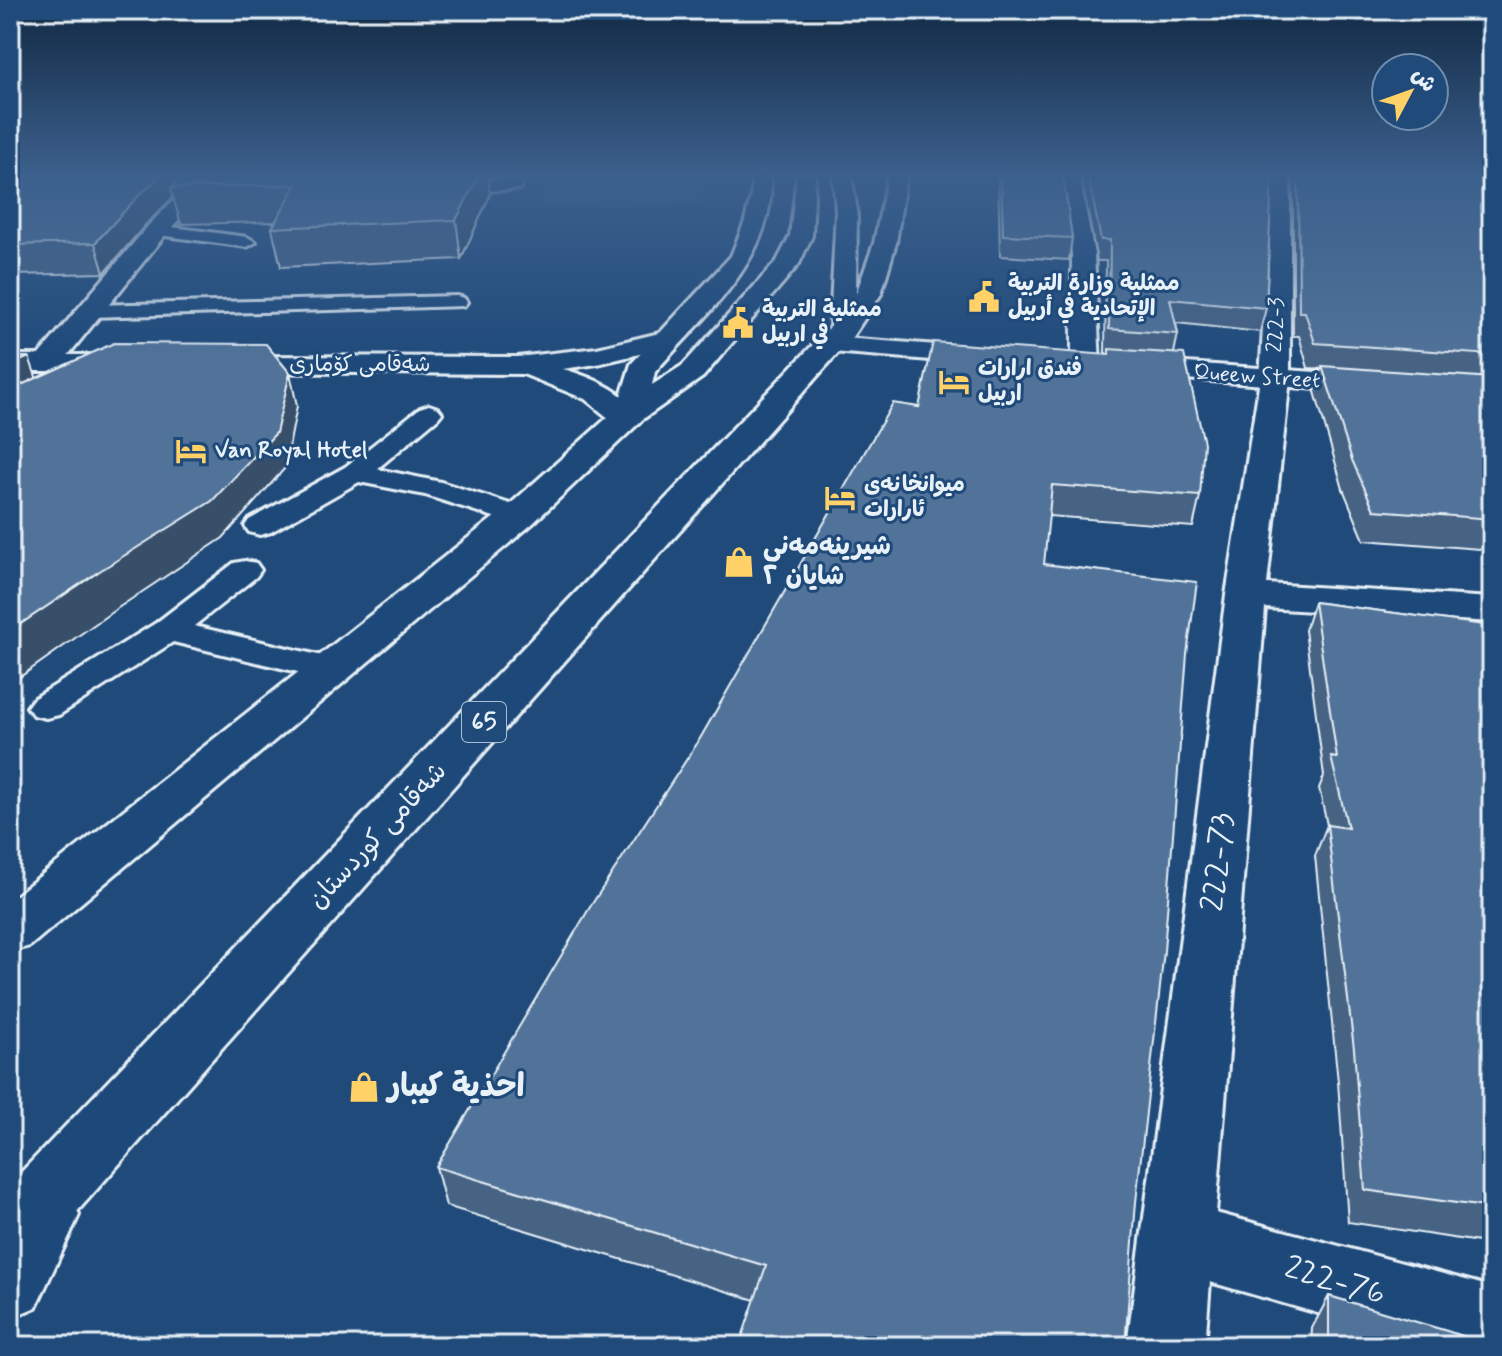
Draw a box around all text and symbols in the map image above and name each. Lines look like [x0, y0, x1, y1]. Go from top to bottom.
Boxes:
north arrow [1370, 52, 1450, 132]
text: ش [1405, 62, 1442, 99]
place label: ممثلية وزارة التربية الإتحادية في أربيل [1008, 270, 1179, 324]
public building icon: ممثلية وزارة التربية الإتحادية في أربيل [967, 280, 1001, 314]
place label: ممثلية التربية في اربيل [762, 296, 882, 350]
street label: 222-3 [1261, 297, 1291, 353]
public building icon: ممثلية التربية في اربيل [721, 306, 755, 340]
street label: شەقامی کۆماری [289, 351, 431, 379]
place label: فندق ارارات اربيل [978, 355, 1082, 408]
street label: Queew Street [1193, 359, 1321, 395]
hotel icon: فندق ارارات اربيل [937, 365, 971, 399]
hotel icon: Van Royal Hotel [174, 434, 208, 468]
place label: Van Royal Hotel [215, 437, 368, 466]
place label: میوانخانەی ئارارات [864, 471, 965, 524]
hotel icon: میوانخانەی ئارارات [823, 481, 857, 515]
place label: شیرینەمەنی شایان ٢ [763, 530, 891, 594]
shop icon: شیرینەمەنی شایان ٢ [722, 545, 756, 579]
road number: 65 [462, 702, 506, 742]
street label: شەقامی کوردستان [301, 755, 455, 917]
street label: 222-73 [1192, 811, 1244, 913]
place label: احذية كيبار [385, 1066, 525, 1108]
shop icon: احذية كيبار [347, 1070, 381, 1104]
street label: 222-76 [1280, 1247, 1390, 1315]

